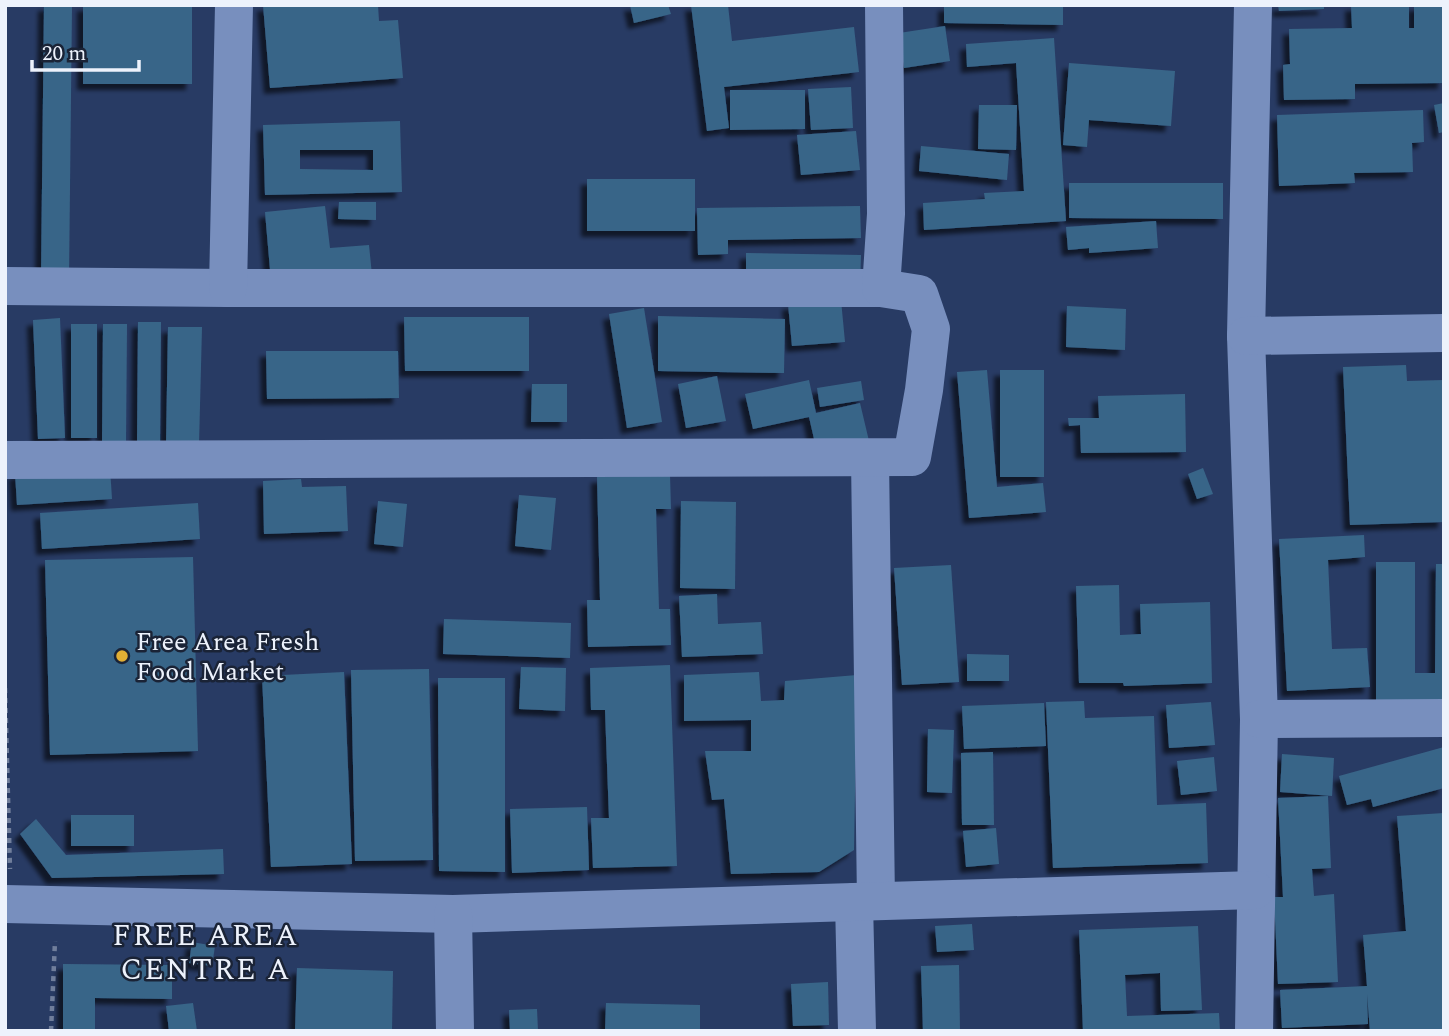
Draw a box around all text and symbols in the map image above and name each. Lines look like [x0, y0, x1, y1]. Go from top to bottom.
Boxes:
scale bar [32, 28, 138, 72]
text: 20 m [42, 38, 86, 70]
place label: Free Area Fresh Food Market [136, 622, 319, 692]
marker: Free Area Fresh Food Market [114, 648, 130, 664]
district label: FREE AREA CENTRE A [112, 913, 300, 993]

